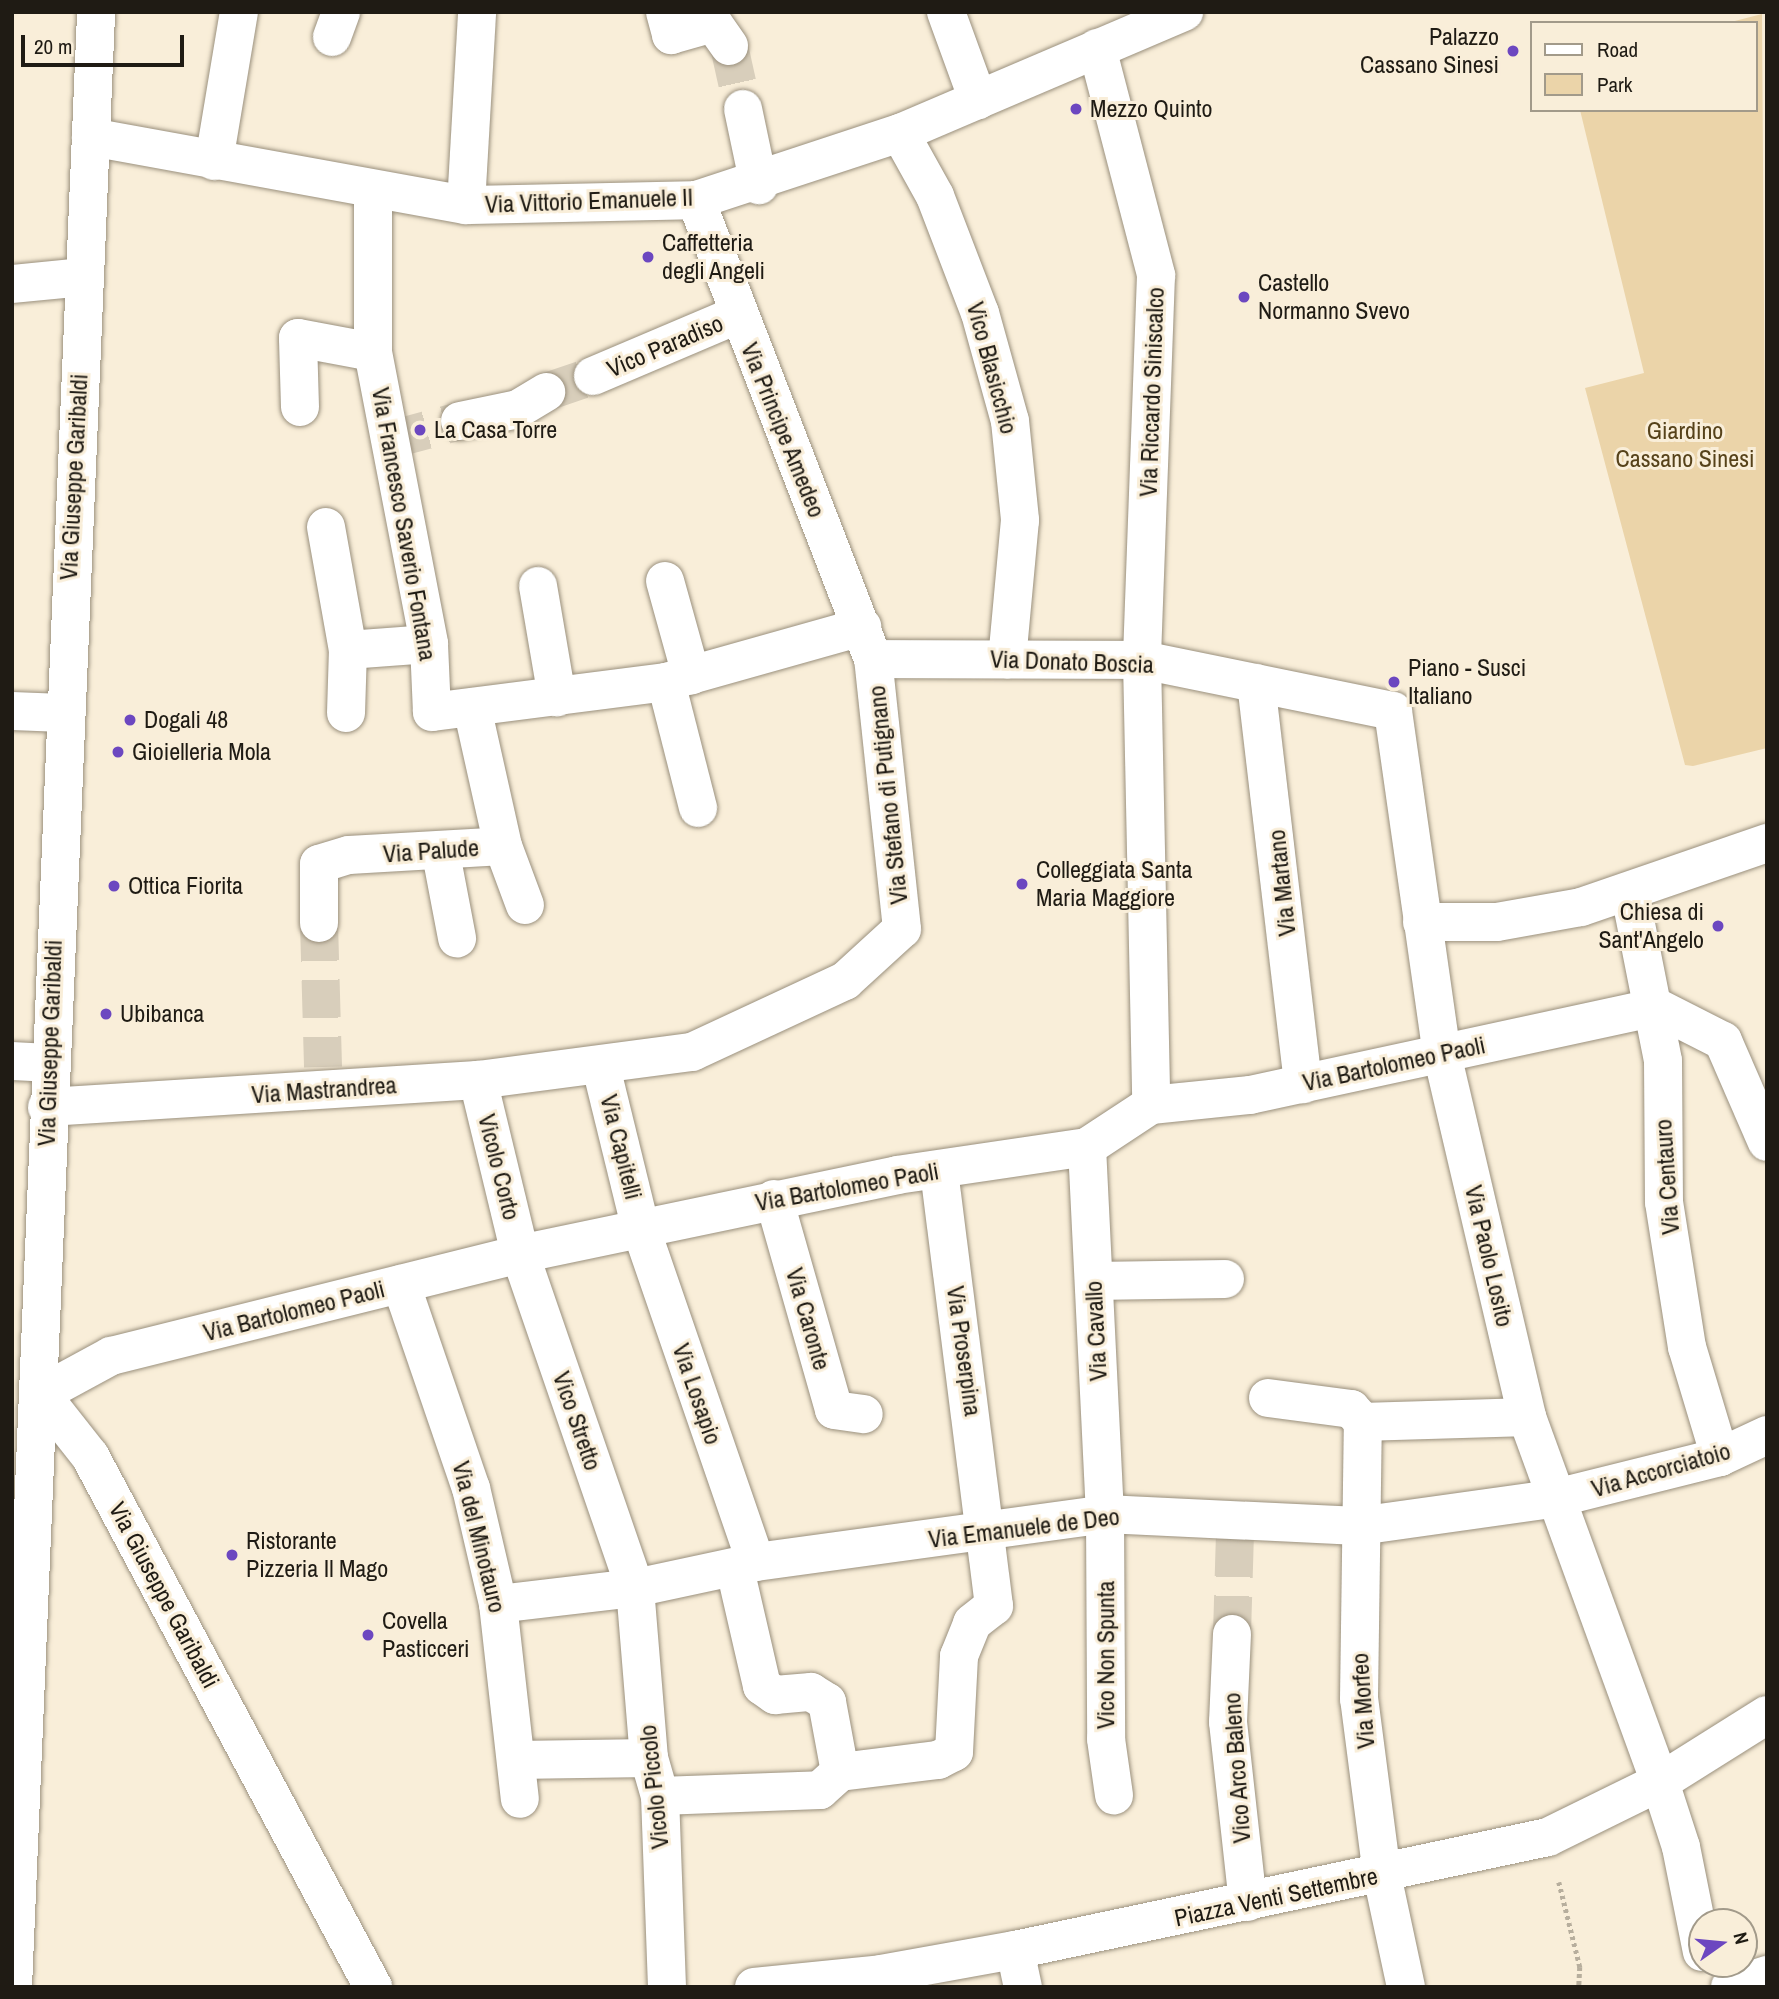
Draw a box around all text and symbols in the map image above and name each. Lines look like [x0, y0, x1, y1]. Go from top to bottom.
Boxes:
scale bar [24, 21, 187, 65]
legend [1530, 21, 1758, 112]
place label: Palazzo Cassano Sinesi [1360, 23, 1499, 79]
text: 20 m [34, 32, 72, 61]
text: Road [1597, 35, 1638, 64]
marker: Palazzo Cassano Sinesi [1505, 43, 1521, 59]
text: Park [1597, 70, 1632, 99]
place label: Mezzo Quinto [1090, 95, 1213, 123]
marker: Mezzo Quinto [1068, 101, 1084, 117]
street label: Via Vittorio Emanuele II [484, 183, 694, 219]
place label: Caffetteria degli Angeli [662, 229, 766, 285]
marker: Caffetteria degli Angeli [640, 249, 656, 265]
place label: Castello Normanno Svevo [1258, 269, 1410, 325]
street label: Via Riccardo Siniscalco [1134, 287, 1170, 497]
marker: Castello Normanno Svevo [1236, 289, 1252, 305]
street label: Vico Blasicchio [961, 299, 1023, 437]
street label: Vico Paradiso [603, 309, 727, 383]
street label: Via Principe Amedeo [735, 338, 831, 522]
street label: Via Giuseppe Garibaldi [54, 373, 94, 581]
street label: Via Francesco Saverio Fontana [366, 385, 442, 663]
place label: La Casa Torre [434, 416, 558, 444]
park label: Giardino Cassano Sinesi [1616, 417, 1754, 473]
marker: La Casa Torre [412, 422, 428, 438]
street label: Via Donato Boscia [990, 645, 1154, 679]
place label: Piano - Susci Italiano [1408, 654, 1526, 710]
marker: Piano - Susci Italiano [1386, 674, 1402, 690]
street label: Via Stefano di Putignano [862, 684, 914, 906]
place label: Dogali 48 [144, 706, 228, 734]
marker: Dogali 48 [122, 712, 138, 728]
place label: Gioielleria Mola [132, 738, 271, 766]
marker: Gioielleria Mola [110, 744, 126, 760]
street label: Via Martano [1262, 828, 1302, 938]
street label: Via Palude [382, 833, 480, 869]
place label: Colleggiata Santa Maria Maggiore [1036, 856, 1192, 912]
place label: Ottica Fiorita [128, 872, 243, 900]
marker: Colleggiata Santa Maria Maggiore [1014, 876, 1030, 892]
marker: Ottica Fiorita [106, 878, 122, 894]
place label: Chiesa di Sant'Angelo [1598, 898, 1704, 954]
marker: Chiesa di Sant'Angelo [1710, 918, 1726, 934]
street label: Via Giuseppe Garibaldi [32, 939, 68, 1147]
place label: Ubibanca [120, 1000, 204, 1028]
marker: Ubibanca [98, 1006, 114, 1022]
street label: Via Bartolomeo Paoli [1300, 1031, 1488, 1097]
street label: Via Mastrandrea [251, 1071, 397, 1109]
street label: Via Capitelli [594, 1092, 648, 1202]
street label: Vicolo Corto [472, 1111, 526, 1223]
street label: Via Centauro [1649, 1118, 1685, 1236]
street label: Via Bartolomeo Paoli [753, 1157, 941, 1217]
street label: Via Paolo Losito [1459, 1183, 1519, 1329]
street label: Via Caronte [780, 1265, 836, 1373]
street label: Via Bartolomeo Paoli [200, 1275, 388, 1347]
street label: Via Cavallo [1079, 1280, 1113, 1382]
street label: Via Proserpina [941, 1284, 987, 1418]
street label: Via Losapio [666, 1340, 728, 1448]
street label: Vico Stretto [547, 1368, 607, 1474]
street label: Via Accorciatoio [1588, 1436, 1734, 1504]
street label: Via del Minotauro [446, 1458, 512, 1616]
street label: Via Giuseppe Garibaldi [103, 1497, 225, 1693]
street label: Via Emanuele de Deo [927, 1502, 1121, 1554]
place label: Ristorante Pizzeria Il Mago [246, 1527, 388, 1583]
marker: Ristorante Pizzeria Il Mago [224, 1547, 240, 1563]
street label: Vico Non Spunta [1092, 1581, 1120, 1729]
place label: Covella Pasticceri [382, 1607, 470, 1663]
marker: Covella Pasticceri [360, 1627, 376, 1643]
street label: Via Morfeo [1345, 1652, 1381, 1750]
street label: Vico Arco Baleno [1217, 1691, 1257, 1845]
street label: Vicolo Piccolo [633, 1724, 675, 1850]
street label: Piazza Venti Settembre [1172, 1861, 1380, 1933]
north arrow [1688, 1908, 1758, 1978]
text: N [1727, 1929, 1755, 1947]

